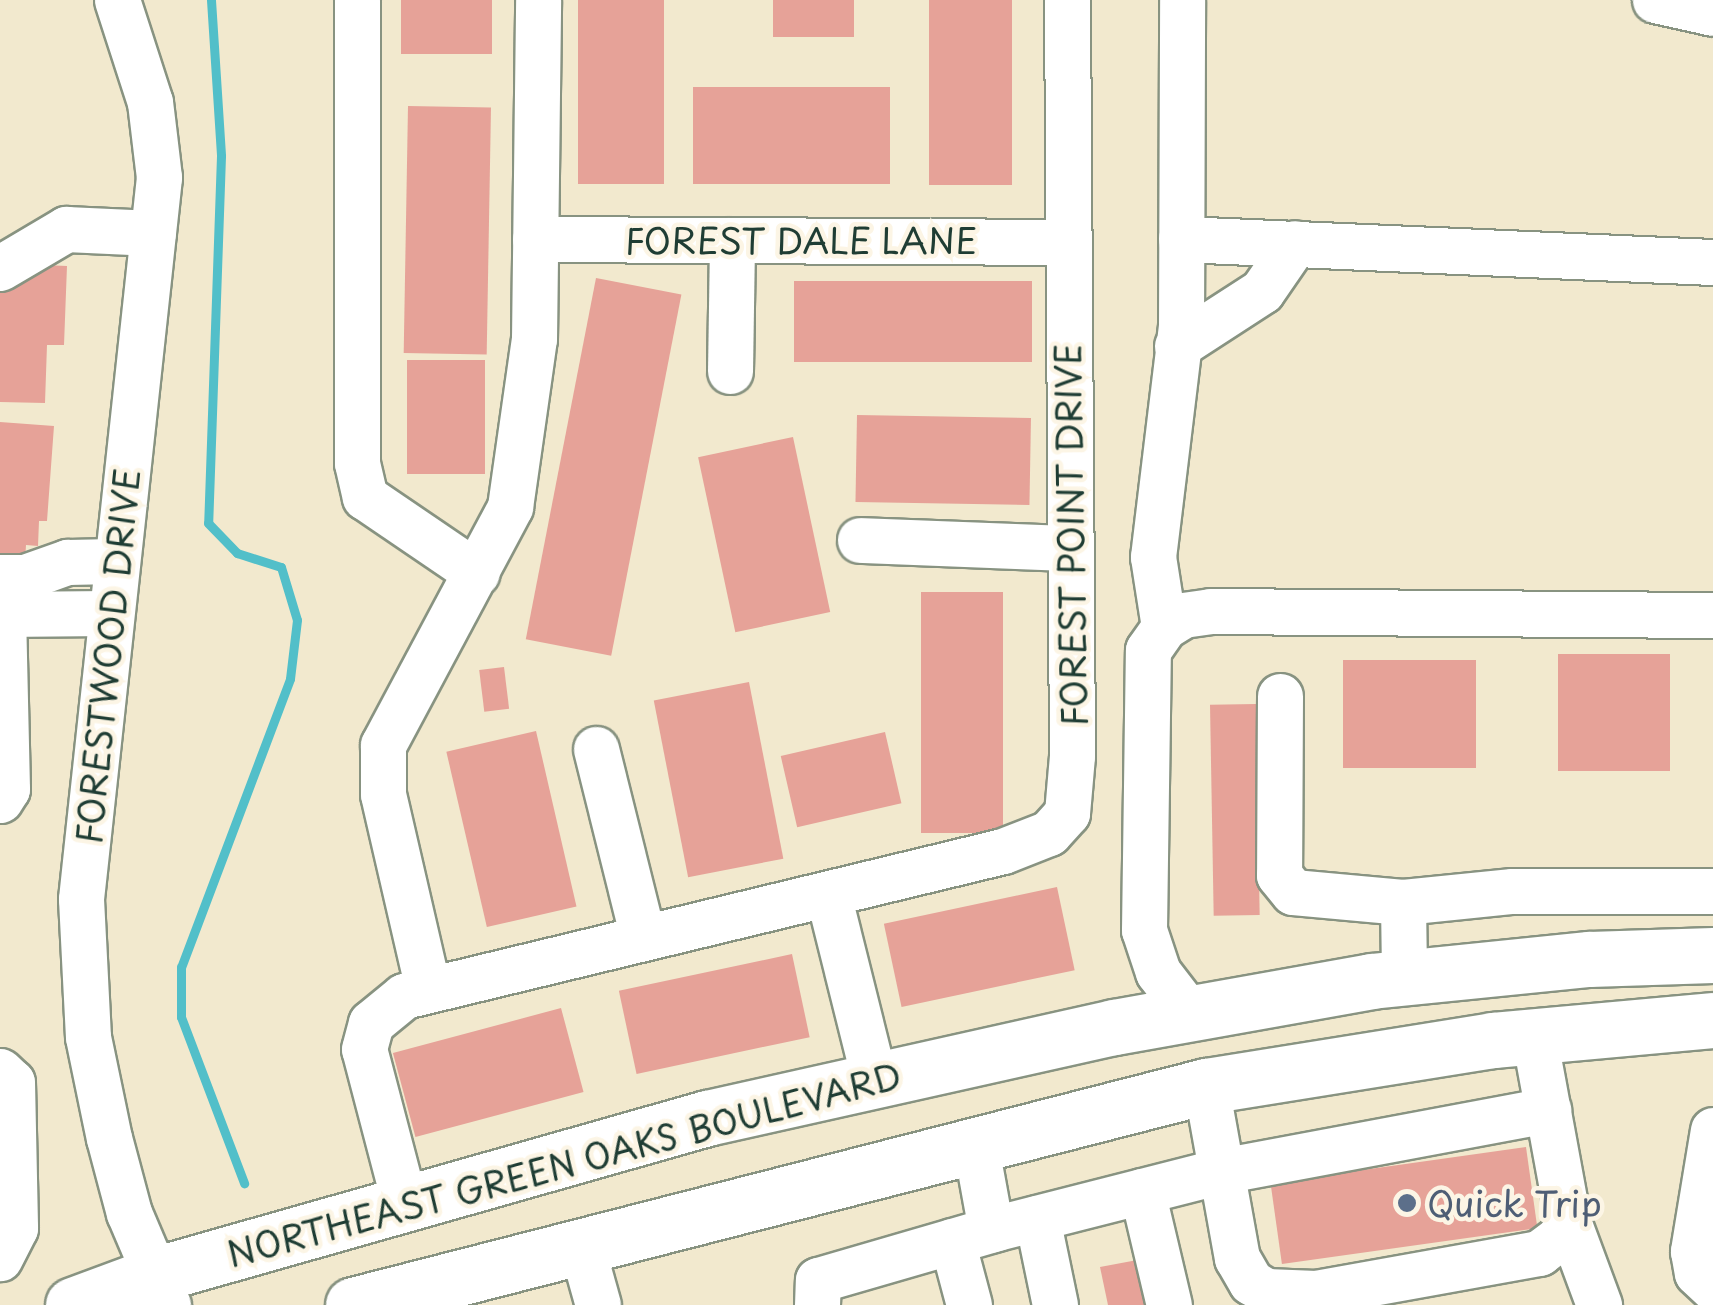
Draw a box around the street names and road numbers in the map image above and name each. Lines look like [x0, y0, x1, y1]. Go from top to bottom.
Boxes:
street label: FOREST DALE LANE [625, 219, 977, 261]
street label: FOREST POINT DRIVE [1046, 345, 1094, 725]
street label: FORESTWOOD DRIVE [66, 466, 148, 846]
street label: NORTHEAST GREEN OAKS BOULEVARD [221, 1053, 907, 1275]

